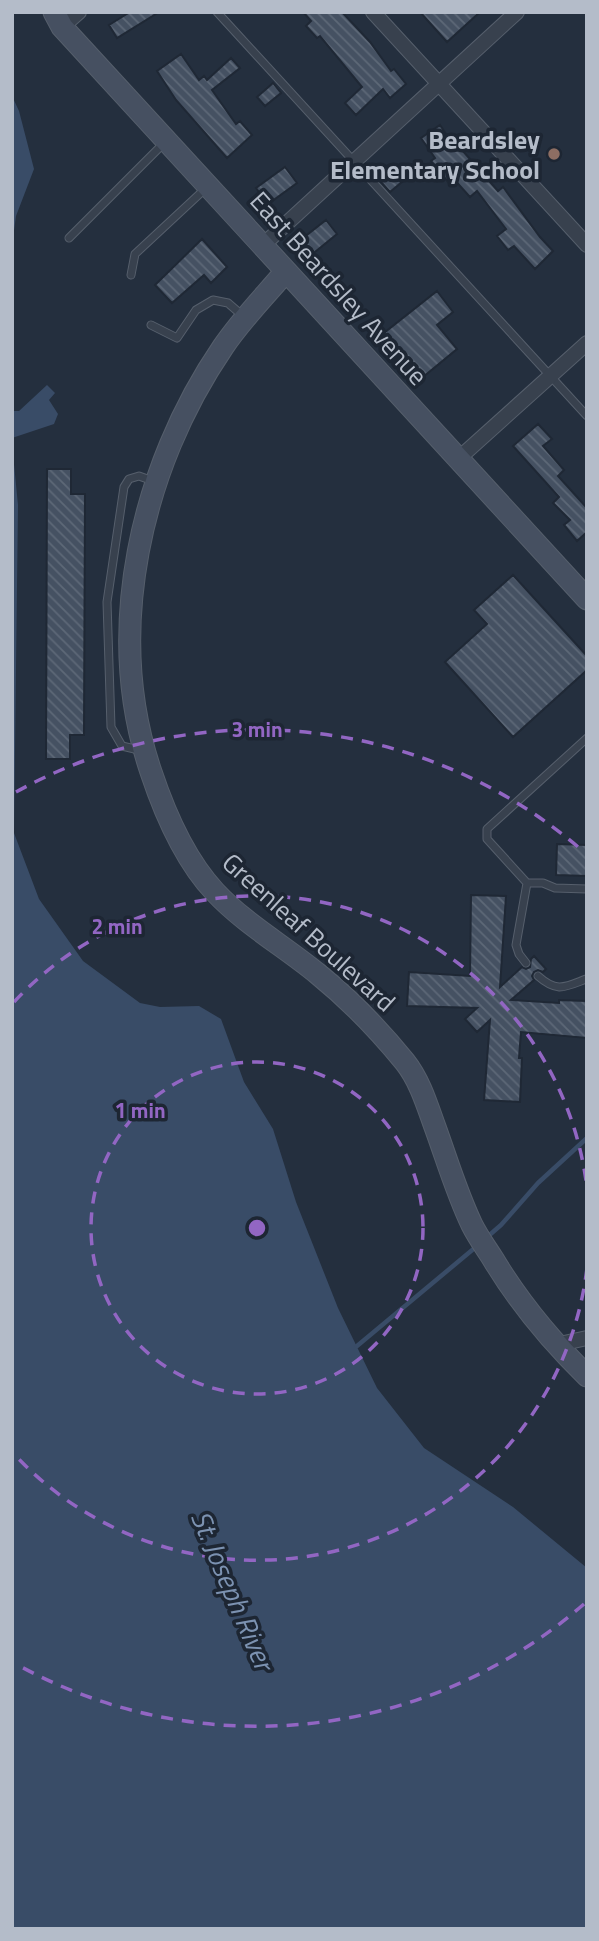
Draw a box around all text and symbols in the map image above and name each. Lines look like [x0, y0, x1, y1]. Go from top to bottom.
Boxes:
place label: Beardsley Elementary School [330, 120, 540, 189]
marker: Beardsley Elementary School [546, 146, 562, 162]
street label: East Beardsley Avenue [241, 182, 437, 394]
text: 3 min [231, 713, 283, 745]
street label: Greenleaf Boulevard [214, 843, 404, 1021]
text: 2 min [91, 910, 143, 942]
text: 1 min [114, 1094, 166, 1126]
centre of rings [245, 1216, 269, 1240]
water label: St. Joseph River [180, 1504, 287, 1679]

